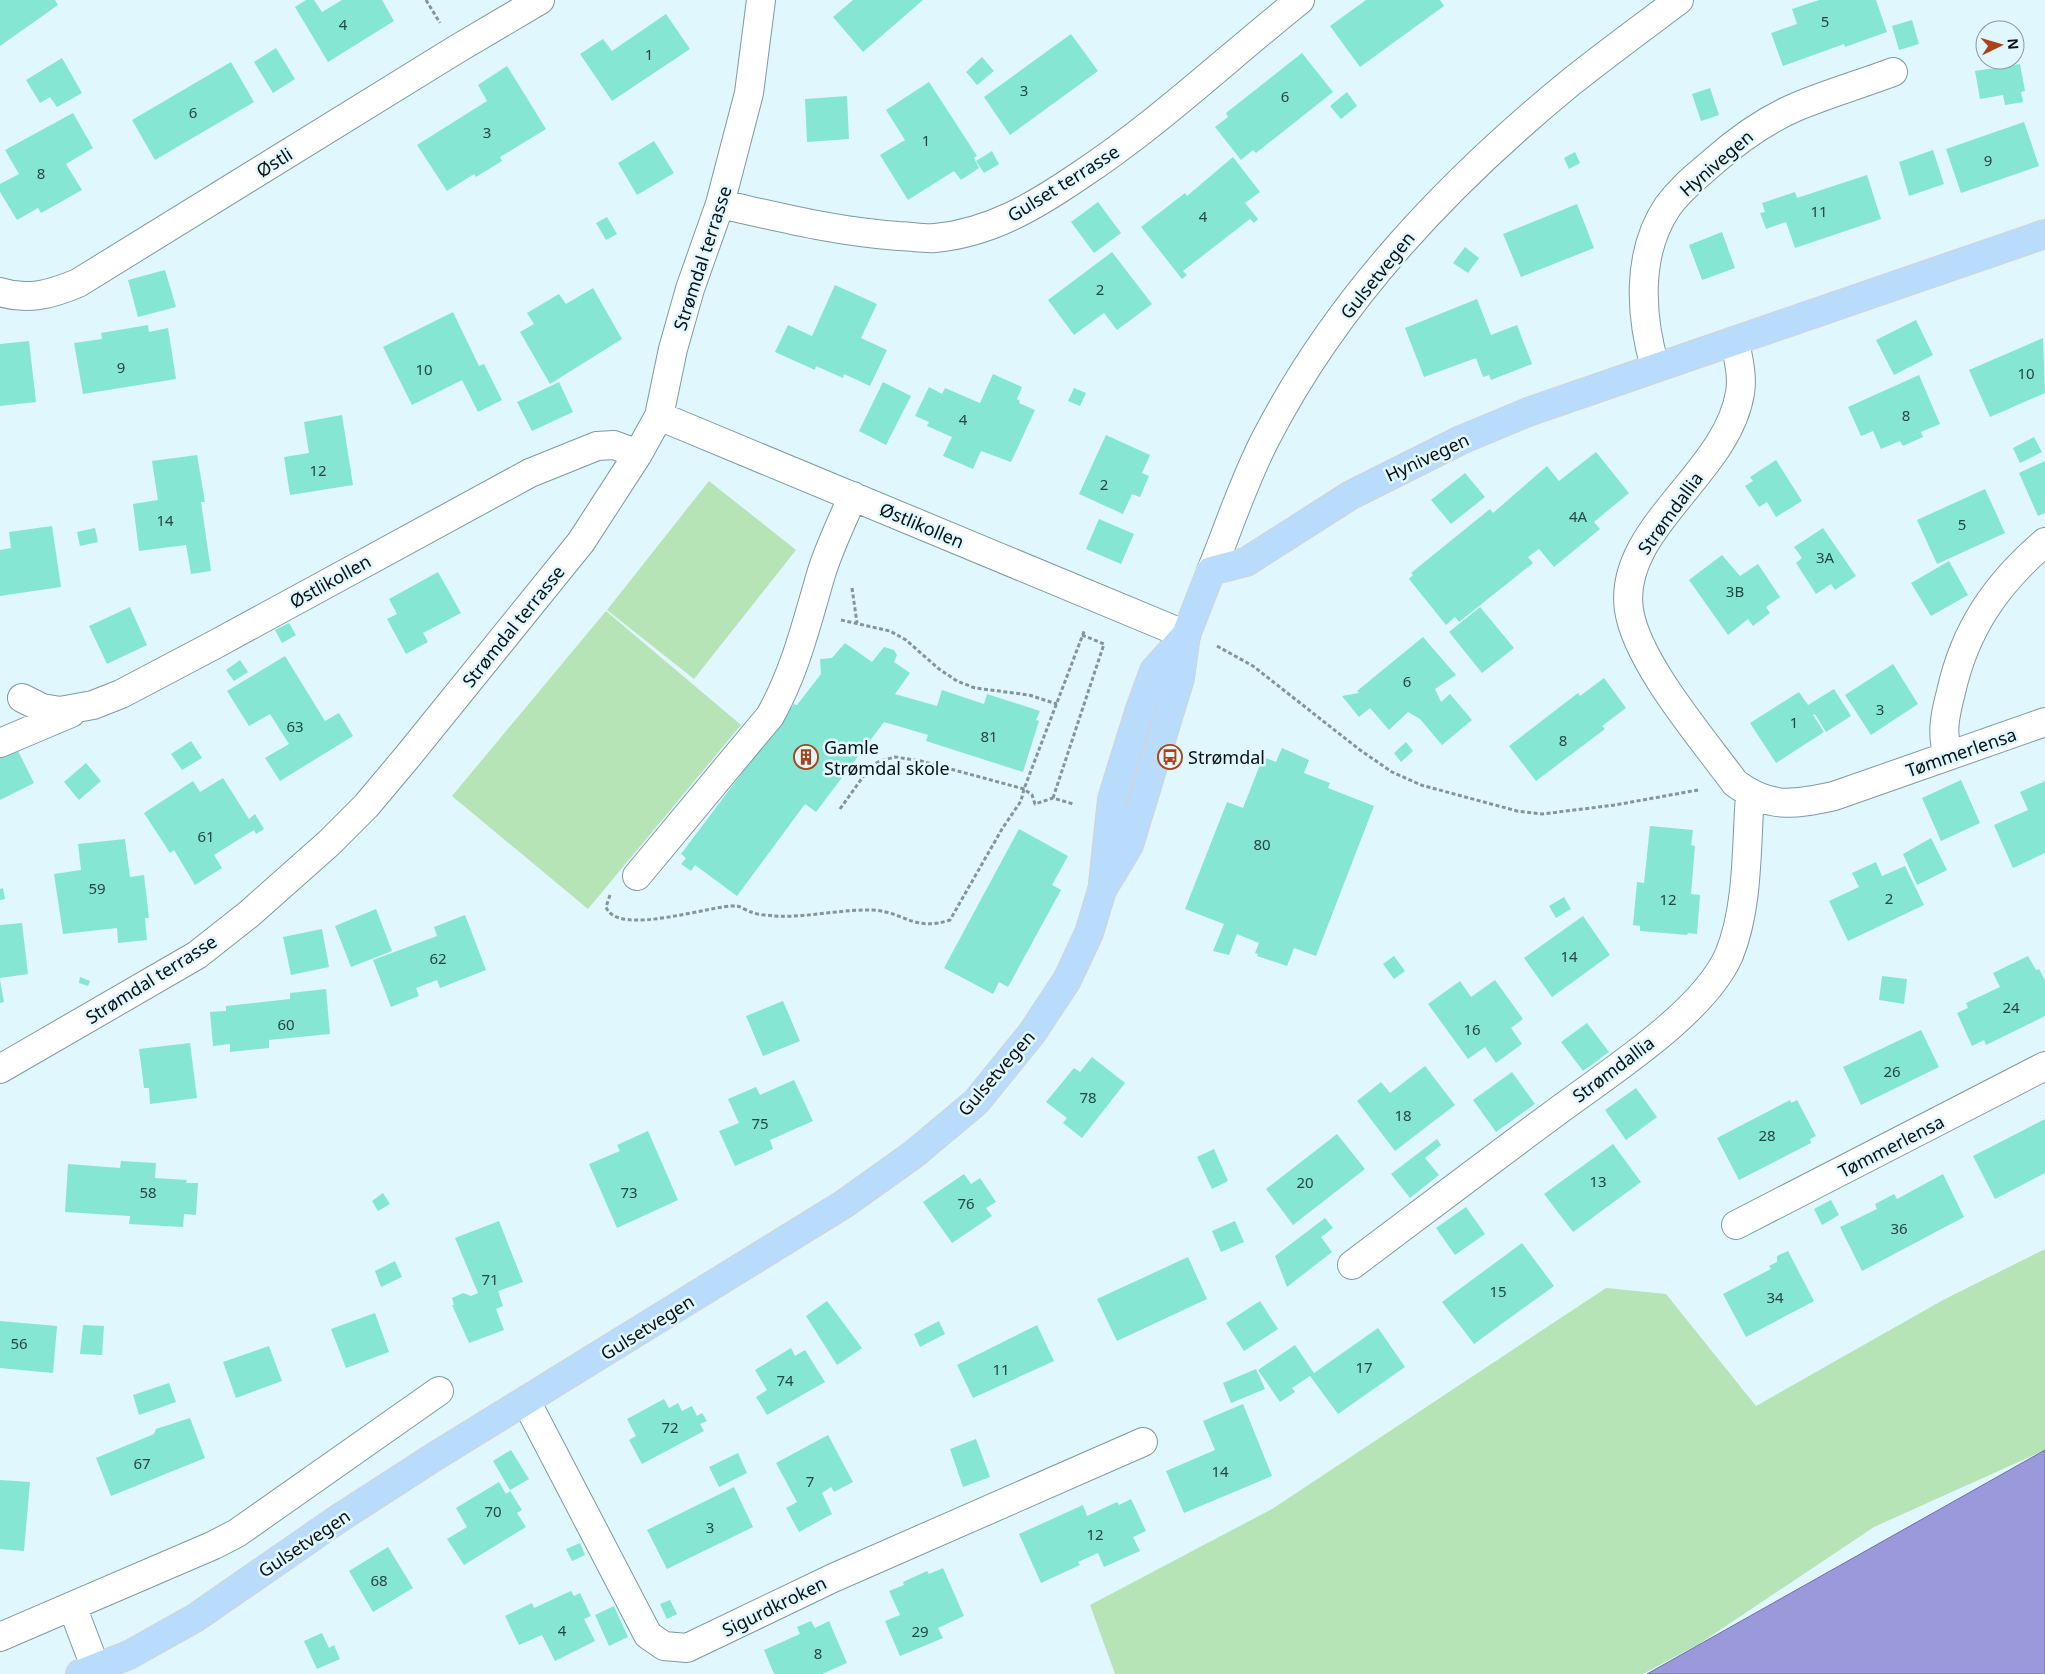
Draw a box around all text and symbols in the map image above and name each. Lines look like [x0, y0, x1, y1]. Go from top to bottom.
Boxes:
house number: 5 [1821, 11, 1829, 31]
house number: 4 [339, 14, 348, 34]
north arrow [1975, 20, 2025, 70]
text: N [2003, 37, 2023, 50]
house number: 1 [645, 44, 653, 64]
house number: 3 [1020, 80, 1028, 100]
house number: 6 [1281, 86, 1289, 106]
house number: 6 [189, 102, 197, 122]
house number: 3 [483, 122, 491, 142]
street label: Hynivegen [1674, 124, 1758, 202]
house number: 1 [922, 130, 930, 150]
street label: Gulset terrasse [1003, 139, 1123, 227]
street label: Østli [251, 142, 297, 182]
house number: 9 [1984, 150, 1992, 170]
house number: 8 [37, 163, 45, 183]
street label: Strømdal terrasse [667, 183, 737, 333]
house number: 11 [1810, 201, 1828, 221]
house number: 4 [1199, 206, 1208, 226]
street label: Gulsetvegen [1334, 226, 1420, 324]
house number: 2 [1096, 279, 1104, 299]
house number: 9 [117, 357, 125, 377]
house number: 10 [415, 359, 433, 379]
house number: 10 [2017, 363, 2035, 383]
house number: 8 [1902, 405, 1910, 425]
house number: 4 [959, 409, 968, 429]
street label: Hynivegen [1381, 427, 1473, 487]
house number: 12 [309, 460, 327, 480]
street label: Strømdallia [1632, 467, 1708, 559]
house number: 2 [1100, 474, 1108, 494]
street label: Østlikollen [876, 496, 968, 554]
house number: 4A [1569, 506, 1587, 526]
house number: 14 [156, 510, 174, 530]
house number: 5 [1958, 514, 1966, 534]
house number: 3A [1816, 547, 1834, 567]
street label: Østlikollen [285, 549, 375, 613]
street label: Strømdal terrasse [456, 560, 570, 692]
house number: 3B [1726, 581, 1744, 601]
house number: 6 [1403, 671, 1411, 691]
house number: 3 [1876, 699, 1884, 719]
house number: 1 [1790, 712, 1798, 732]
house number: 63 [286, 716, 304, 736]
street label: Tømmerlensa [1902, 722, 2020, 782]
house number: 81 [980, 726, 998, 746]
house number: 8 [1559, 730, 1567, 750]
place label: Gamle Strømdal skole [824, 735, 950, 780]
building icon: Gamle Strømdal skole [793, 744, 819, 770]
bus stop icon: Strømdal [1157, 744, 1183, 770]
place label: Strømdal [1188, 745, 1265, 769]
house number: 61 [197, 826, 215, 846]
house number: 80 [1253, 834, 1271, 854]
house number: 59 [88, 878, 106, 898]
house number: 2 [1885, 888, 1893, 908]
house number: 12 [1659, 889, 1677, 909]
street label: Strømdal terrasse [81, 929, 221, 1029]
house number: 14 [1560, 946, 1578, 966]
house number: 62 [429, 948, 447, 968]
house number: 24 [2002, 997, 2020, 1017]
house number: 60 [277, 1014, 295, 1034]
house number: 16 [1463, 1019, 1481, 1039]
street label: Gulsetvegen [952, 1025, 1040, 1121]
street label: Strømdallia [1567, 1030, 1659, 1108]
house number: 26 [1883, 1061, 1901, 1081]
house number: 78 [1079, 1087, 1097, 1107]
house number: 18 [1394, 1105, 1412, 1125]
street label: Tømmerlensa [1834, 1109, 1948, 1183]
house number: 75 [751, 1113, 769, 1133]
house number: 28 [1758, 1125, 1776, 1145]
house number: 13 [1589, 1171, 1607, 1191]
house number: 20 [1296, 1172, 1314, 1192]
house number: 58 [139, 1182, 157, 1202]
house number: 73 [620, 1182, 638, 1202]
house number: 76 [957, 1193, 975, 1213]
house number: 36 [1890, 1218, 1908, 1238]
house number: 71 [481, 1269, 499, 1289]
house number: 15 [1489, 1281, 1507, 1301]
house number: 34 [1766, 1287, 1784, 1307]
street label: Gulsetvegen [596, 1289, 698, 1365]
house number: 56 [10, 1333, 28, 1353]
house number: 17 [1355, 1357, 1373, 1377]
house number: 11 [992, 1359, 1010, 1379]
house number: 74 [776, 1370, 794, 1390]
house number: 72 [661, 1417, 679, 1437]
house number: 67 [133, 1453, 151, 1473]
house number: 14 [1211, 1461, 1229, 1481]
house number: 7 [806, 1471, 814, 1491]
house number: 70 [484, 1501, 502, 1521]
street label: Gulsetvegen [253, 1503, 355, 1583]
house number: 3 [706, 1517, 714, 1537]
house number: 12 [1086, 1524, 1104, 1544]
house number: 68 [370, 1570, 388, 1590]
street label: Sigurdkroken [718, 1570, 830, 1642]
house number: 4 [558, 1620, 567, 1640]
house number: 29 [911, 1621, 929, 1641]
house number: 8 [814, 1643, 822, 1663]

